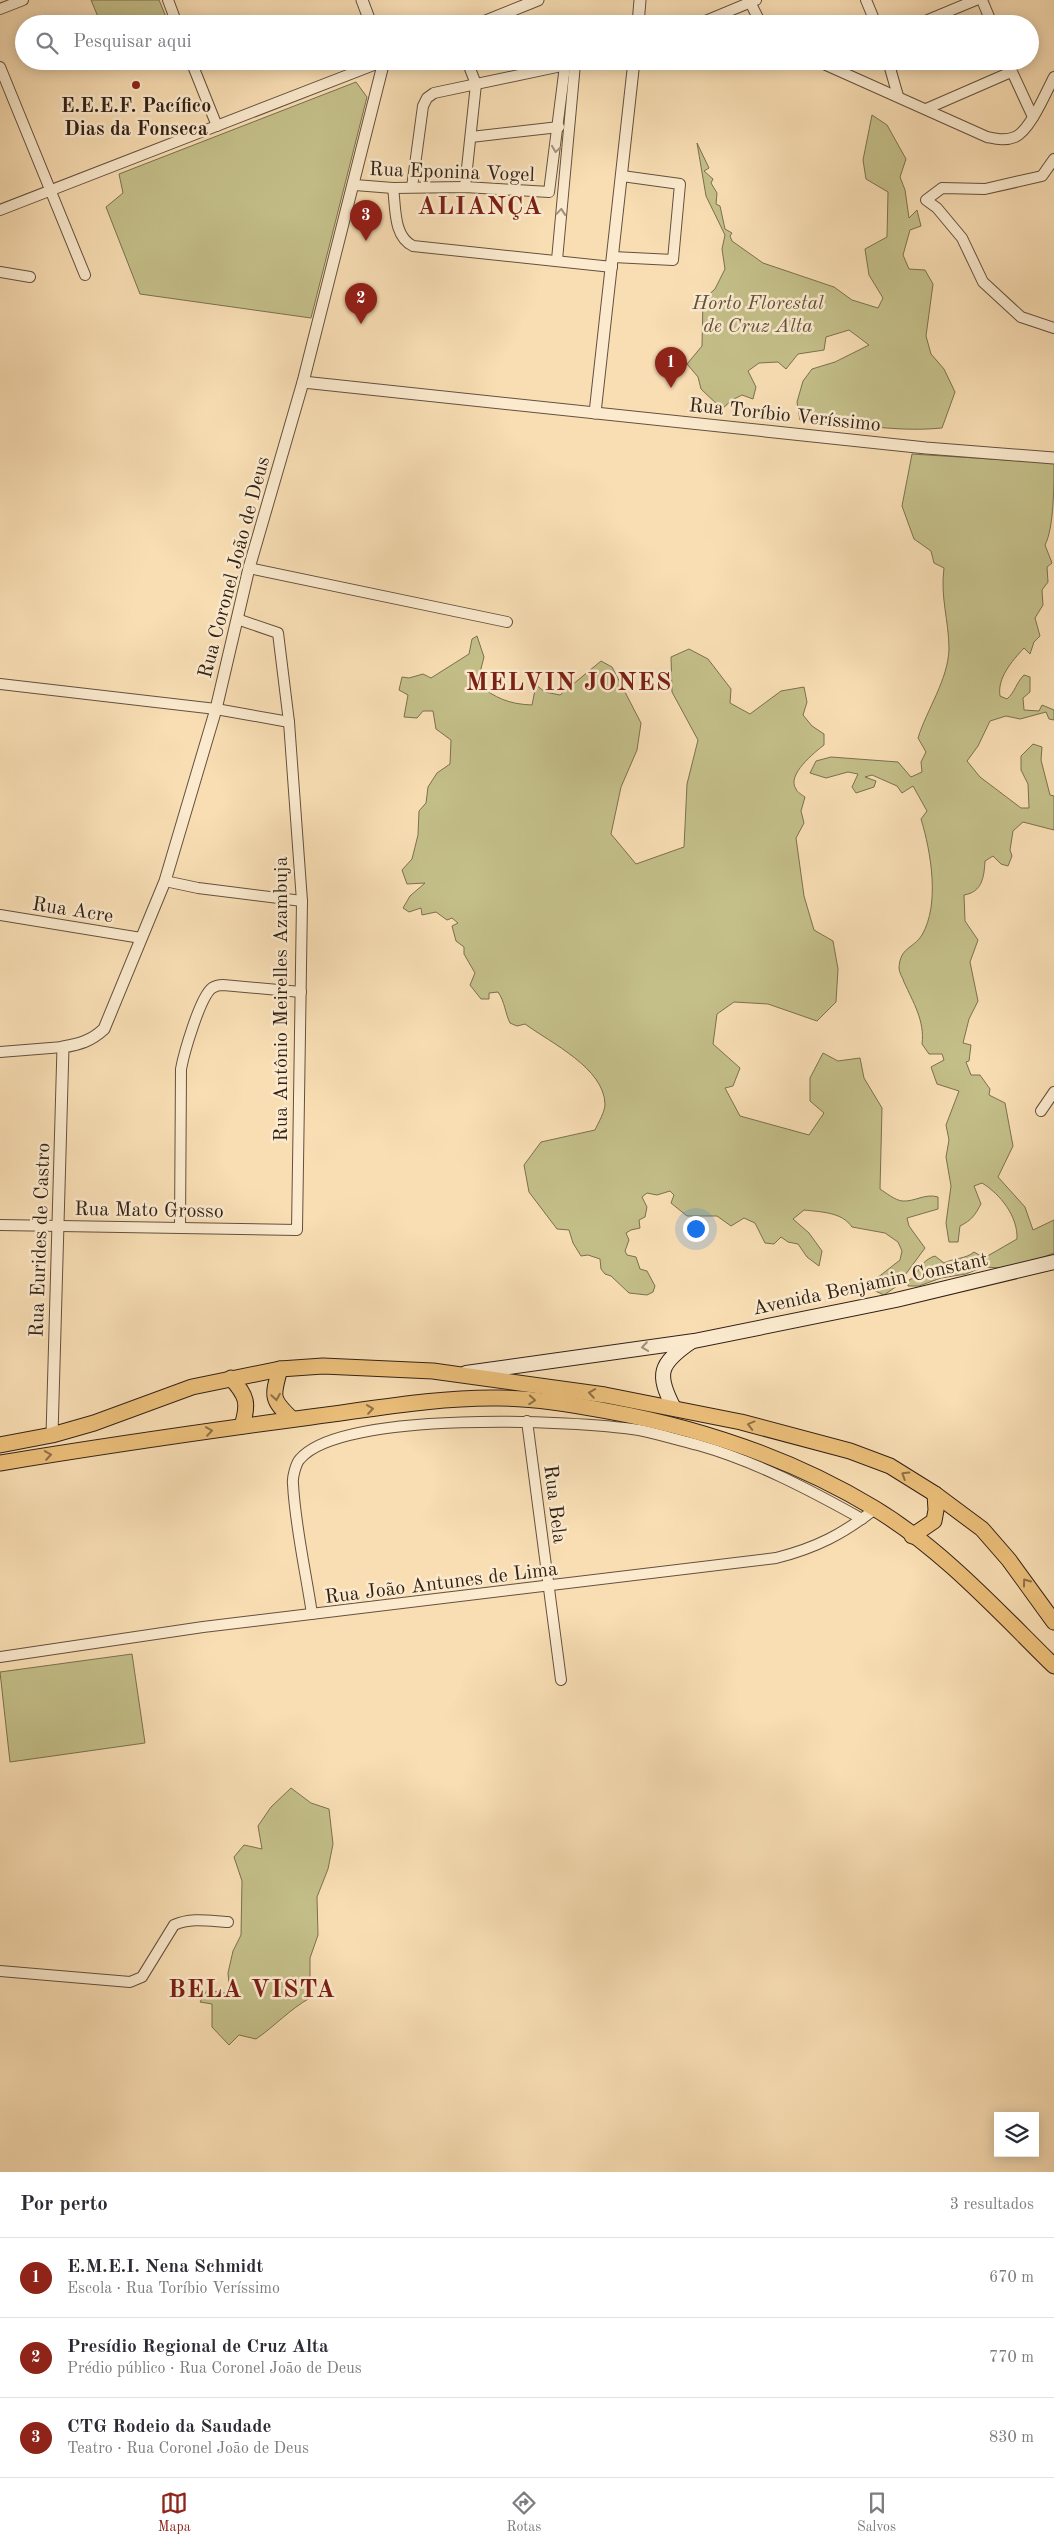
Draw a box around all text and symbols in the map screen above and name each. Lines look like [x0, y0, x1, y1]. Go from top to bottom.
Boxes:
search box [15, 15, 1039, 70]
icon: search [33, 29, 61, 57]
text: Pesquisar aqui [73, 33, 192, 52]
marker: E.E.E.F. Pacífico Dias da Fonseca [130, 79, 142, 91]
place label: E.E.E.F. Pacífico Dias da Fonseca [61, 97, 211, 140]
one-way arrow [551, 145, 561, 153]
street label: Rua Eponina Vogel [369, 160, 535, 186]
district label: ALIANÇA [417, 195, 543, 220]
pin: 3 [350, 200, 382, 241]
one-way arrow [556, 207, 567, 215]
pin: 2 [345, 283, 377, 324]
park label: Horto Florestal de Cruz Alta [691, 294, 824, 337]
pin: 1 [655, 347, 687, 388]
street label: Rua Toríbio Veríssimo [688, 396, 882, 436]
street label: Rua Coronel João de Deus [196, 455, 274, 680]
district label: MELVIN JONES [466, 671, 672, 696]
street label: Rua Antônio Meirelles Azambuja [272, 856, 292, 1142]
street label: Rua Acre [31, 895, 115, 927]
street label: Rua Eurides de Castro [28, 1142, 54, 1338]
street label: Rua Mato Grosso [74, 1200, 224, 1222]
your location [683, 1216, 709, 1242]
street label: Avenida Benjamin Constant [751, 1250, 990, 1320]
one-way arrow [641, 1342, 650, 1352]
one-way arrow [588, 1388, 597, 1398]
one-way arrow [271, 1393, 281, 1401]
one-way arrow [528, 1395, 536, 1406]
one-way arrow [366, 1404, 374, 1415]
one-way arrow [747, 1420, 756, 1431]
one-way arrow [205, 1426, 213, 1437]
one-way arrow [44, 1450, 52, 1461]
street label: Rua Bela [539, 1464, 569, 1545]
one-way arrow [902, 1472, 911, 1482]
street label: Rua João Antunes de Lima [324, 1560, 559, 1608]
one-way arrow [1023, 1579, 1031, 1588]
district label: BELA VISTA [168, 1978, 336, 2003]
map controls [994, 2112, 1039, 2157]
button: layers [994, 2112, 1039, 2157]
text: Por perto [20, 2194, 108, 2215]
text: 3 resultados [950, 2197, 1034, 2213]
text: E.M.E.I. Nena Schmidt [67, 2258, 263, 2277]
text: 1 [31, 2270, 41, 2286]
text: 670 m [989, 2270, 1034, 2286]
text: Escola · Rua Toríbio Veríssimo [67, 2281, 280, 2297]
text: Presídio Regional de Cruz Alta [67, 2338, 329, 2357]
text: 2 [31, 2350, 41, 2366]
text: 770 m [989, 2350, 1034, 2366]
text: Prédio público · Rua Coronel João de Deus [67, 2361, 362, 2377]
text: CTG Rodeio da Saudade [67, 2418, 271, 2437]
text: 3 [31, 2430, 41, 2446]
text: 830 m [989, 2430, 1034, 2446]
text: Teatro · Rua Coronel João de Deus [67, 2441, 309, 2457]
tab: Mapa [158, 2489, 191, 2536]
tab: Rotas [506, 2489, 541, 2536]
tab: Salvos [857, 2489, 896, 2536]

